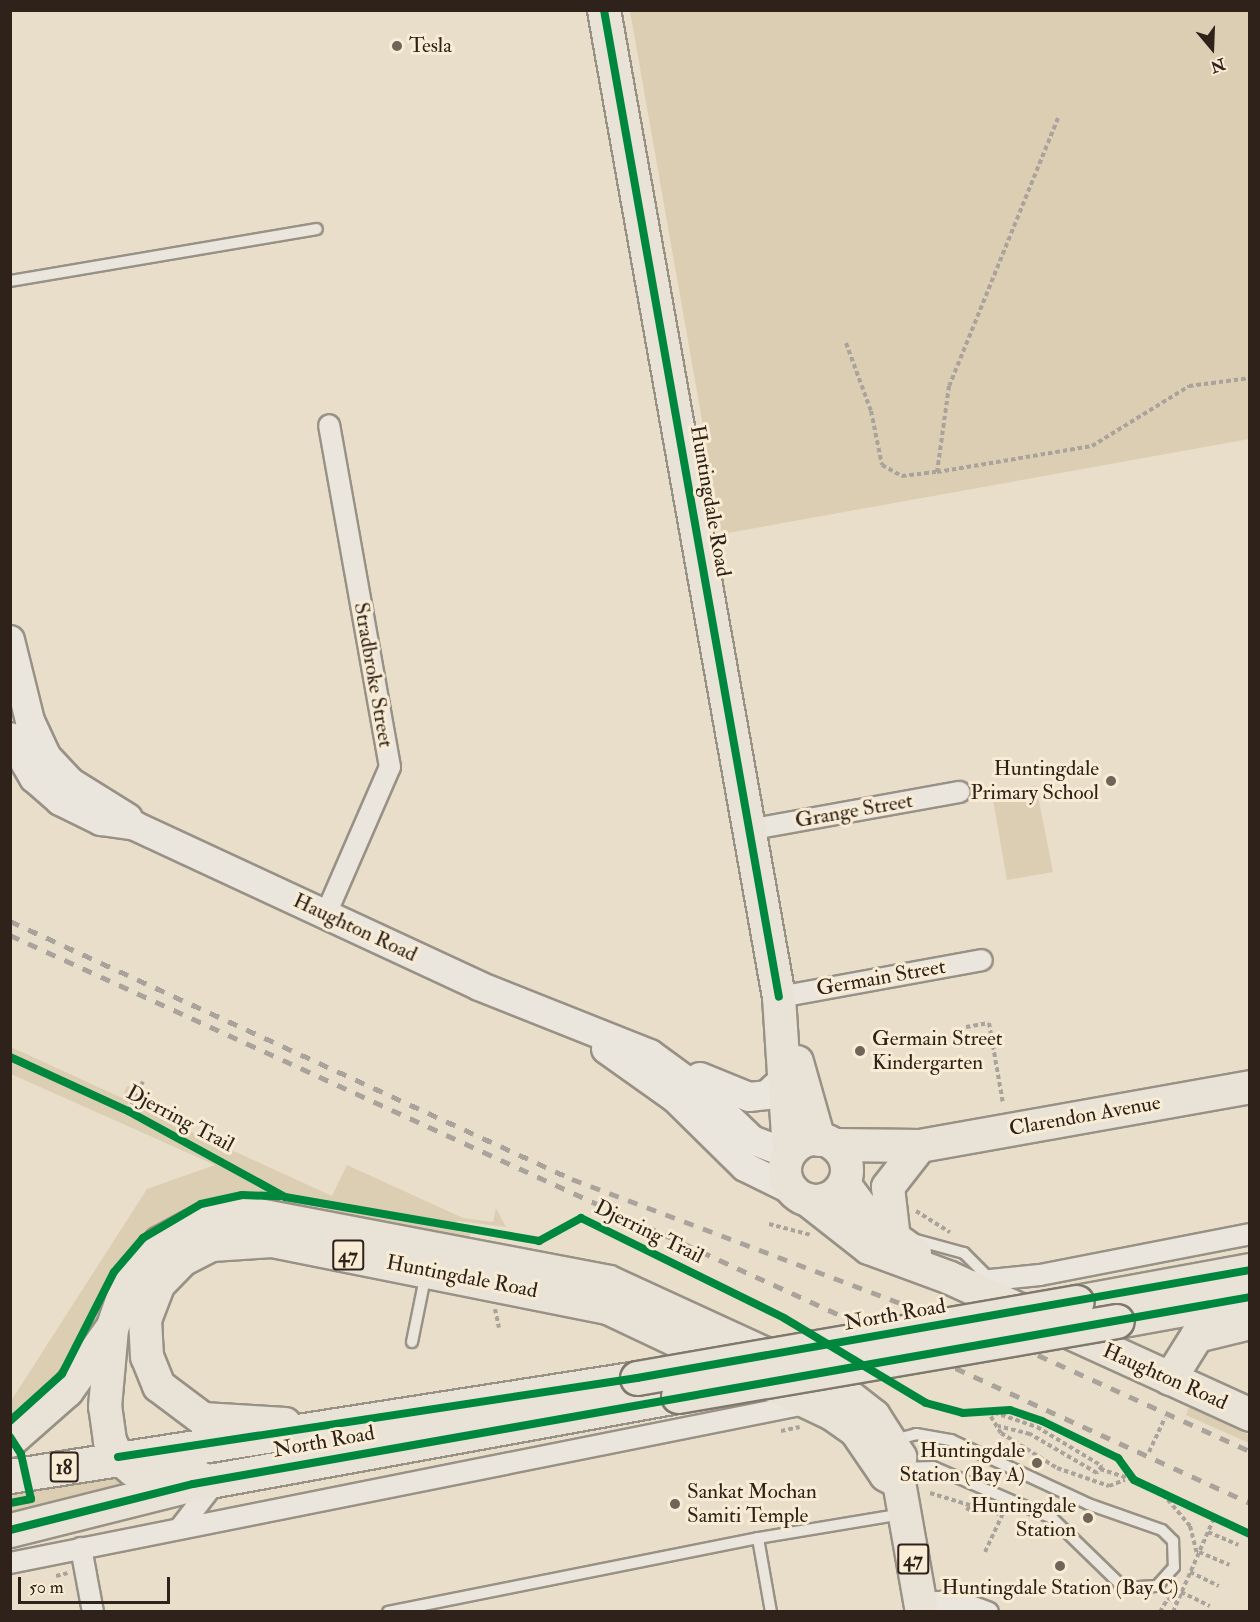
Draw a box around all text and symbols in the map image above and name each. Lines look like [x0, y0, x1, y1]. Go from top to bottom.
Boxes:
north arrow [1182, 18, 1242, 78]
place label: Tesla [409, 33, 452, 59]
marker: Tesla [390, 39, 404, 53]
text: N [1208, 53, 1228, 77]
street label: Huntingdale Road [684, 423, 736, 579]
street label: Stradbroke Street [348, 601, 398, 749]
place label: Huntingdale Primary School [970, 756, 1099, 806]
marker: Huntingdale Primary School [1104, 774, 1118, 788]
street label: Grange Street [793, 788, 915, 834]
street label: Haughton Road [289, 888, 421, 968]
street label: Germain Street [814, 954, 948, 1002]
place label: Germain Street Kindergarten [872, 1026, 1003, 1076]
marker: Germain Street Kindergarten [853, 1044, 867, 1058]
street label: Djerring Trail [122, 1080, 238, 1158]
street label: Clarendon Avenue [1007, 1090, 1163, 1142]
street label: Djerring Trail [590, 1195, 708, 1269]
road number: 47 [332, 1238, 364, 1272]
street label: Huntingdale Road [384, 1250, 540, 1304]
street label: North Road [842, 1294, 948, 1336]
street label: Haughton Road [1099, 1338, 1231, 1416]
street label: North Road [271, 1421, 377, 1463]
place label: Huntingdale Station (Bay A) [900, 1438, 1025, 1488]
road number: 18 [49, 1450, 79, 1484]
marker: Huntingdale Station (Bay A) [1030, 1456, 1044, 1470]
place label: Sankat Mochan Samiti Temple [687, 1479, 817, 1529]
place label: Huntingdale Station [971, 1493, 1076, 1543]
marker: Sankat Mochan Samiti Temple [668, 1497, 682, 1511]
marker: Huntingdale Station [1081, 1511, 1095, 1525]
road number: 47 [896, 1542, 930, 1576]
marker: Huntingdale Station (Bay C) [1053, 1559, 1067, 1573]
scale bar [21, 1565, 172, 1603]
place label: Huntingdale Station (Bay C) [941, 1575, 1179, 1601]
text: 50 m [29, 1576, 64, 1599]

